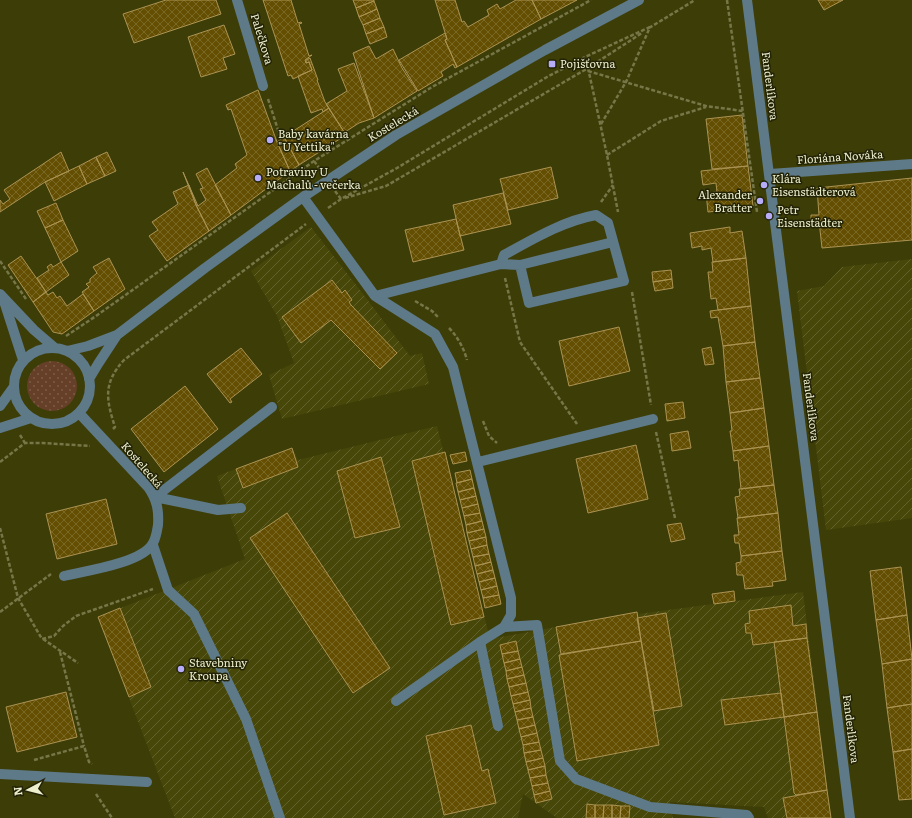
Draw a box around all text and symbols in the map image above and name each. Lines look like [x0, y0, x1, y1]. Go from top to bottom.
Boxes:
street label: Palečkova [248, 11, 278, 66]
street label: Fanderlíkova [759, 51, 783, 121]
place label: Pojišťovna [560, 55, 615, 71]
marker: Pojišťovna [547, 59, 557, 69]
street label: Kostelecká [364, 102, 421, 145]
place label: Baby kavárna "U Yettika" [278, 125, 349, 154]
marker: Baby kavárna "U Yettika" [265, 135, 275, 145]
street label: Floriána Nováka [796, 145, 884, 167]
place label: Potraviny U Machalů - večerka [266, 163, 361, 192]
place label: Klára Eisenstädterová [772, 170, 856, 199]
marker: Potraviny U Machalů - večerka [253, 173, 263, 183]
marker: Klára Eisenstädterová [759, 180, 769, 190]
place label: Alexander Bratter [698, 186, 753, 215]
marker: Alexander Bratter [755, 196, 765, 206]
place label: Petr Eisenstädter [777, 201, 843, 230]
marker: Petr Eisenstädter [764, 211, 774, 221]
street label: Fanderlíkova [800, 372, 824, 442]
street label: Kostelecká [118, 438, 167, 491]
place label: Stavebniny Kroupa [189, 654, 248, 683]
marker: Stavebniny Kroupa [176, 664, 186, 674]
street label: Fanderlíkova [840, 694, 864, 764]
north arrow [8, 770, 48, 810]
text: N [9, 786, 26, 797]

